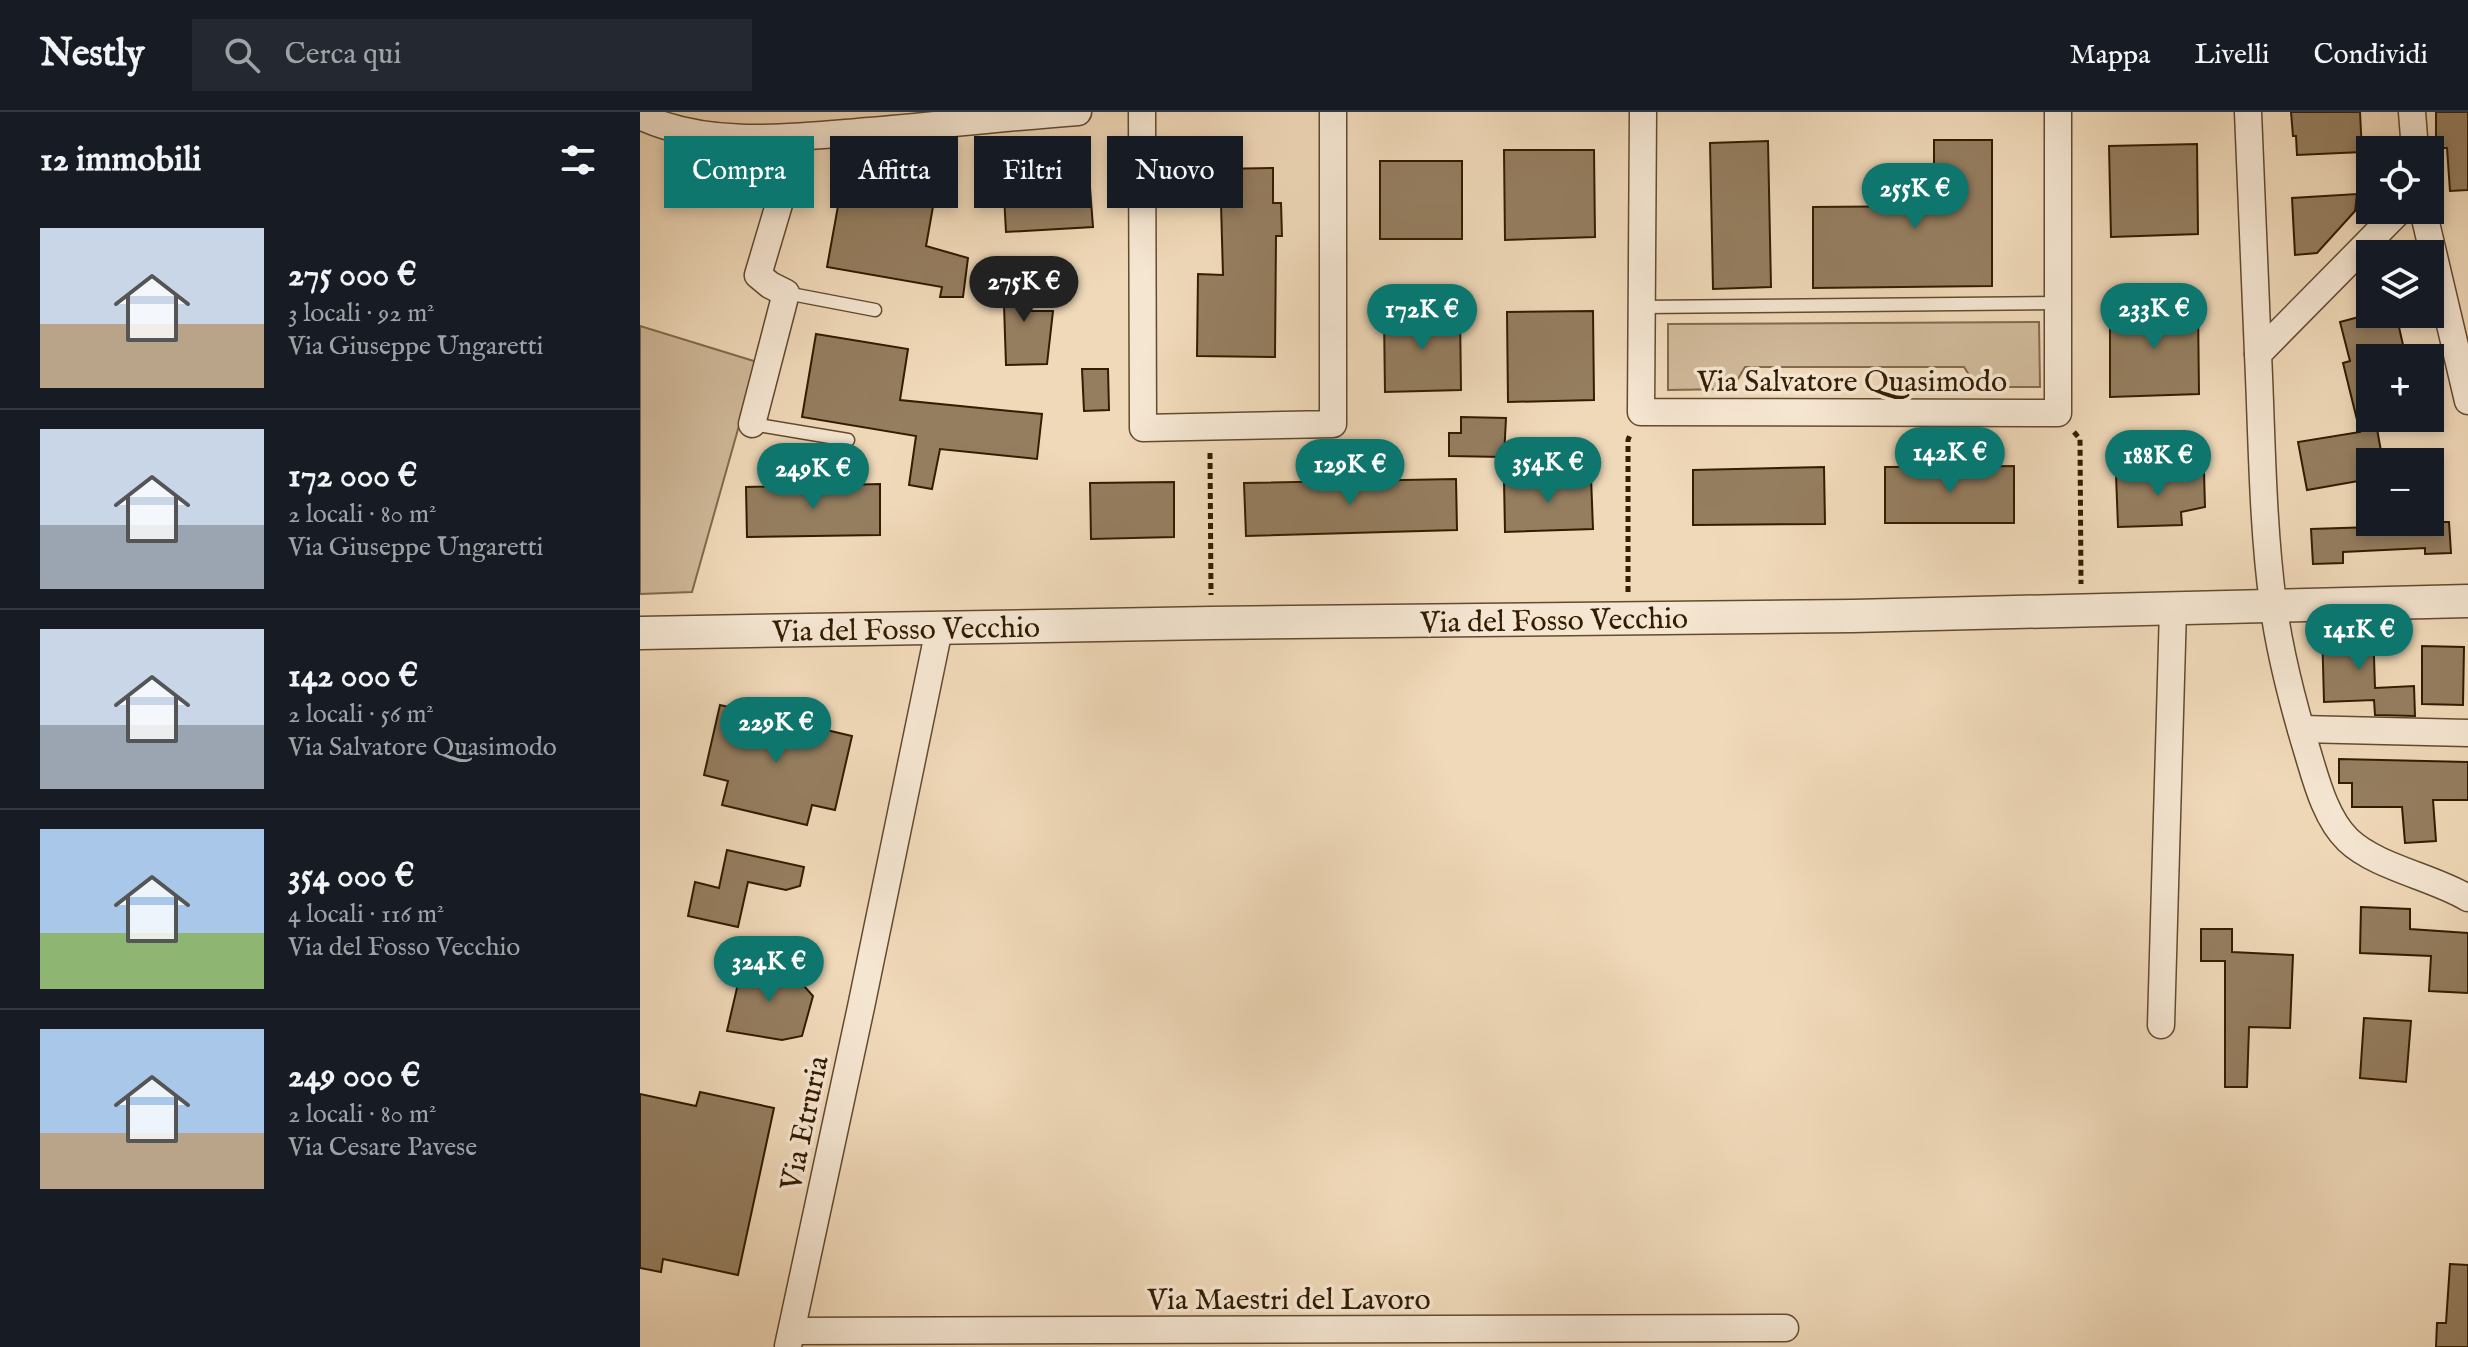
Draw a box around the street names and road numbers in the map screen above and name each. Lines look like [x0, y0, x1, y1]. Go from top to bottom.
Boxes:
street label: Via Salvatore Quasimodo [1696, 364, 2007, 402]
street label: Via del Fosso Vecchio [1419, 601, 1688, 643]
street label: Via del Fosso Vecchio [771, 610, 1040, 652]
street label: Via Etruria [773, 1053, 839, 1195]
street label: Via Maestri del Lavoro [1146, 1282, 1431, 1320]

